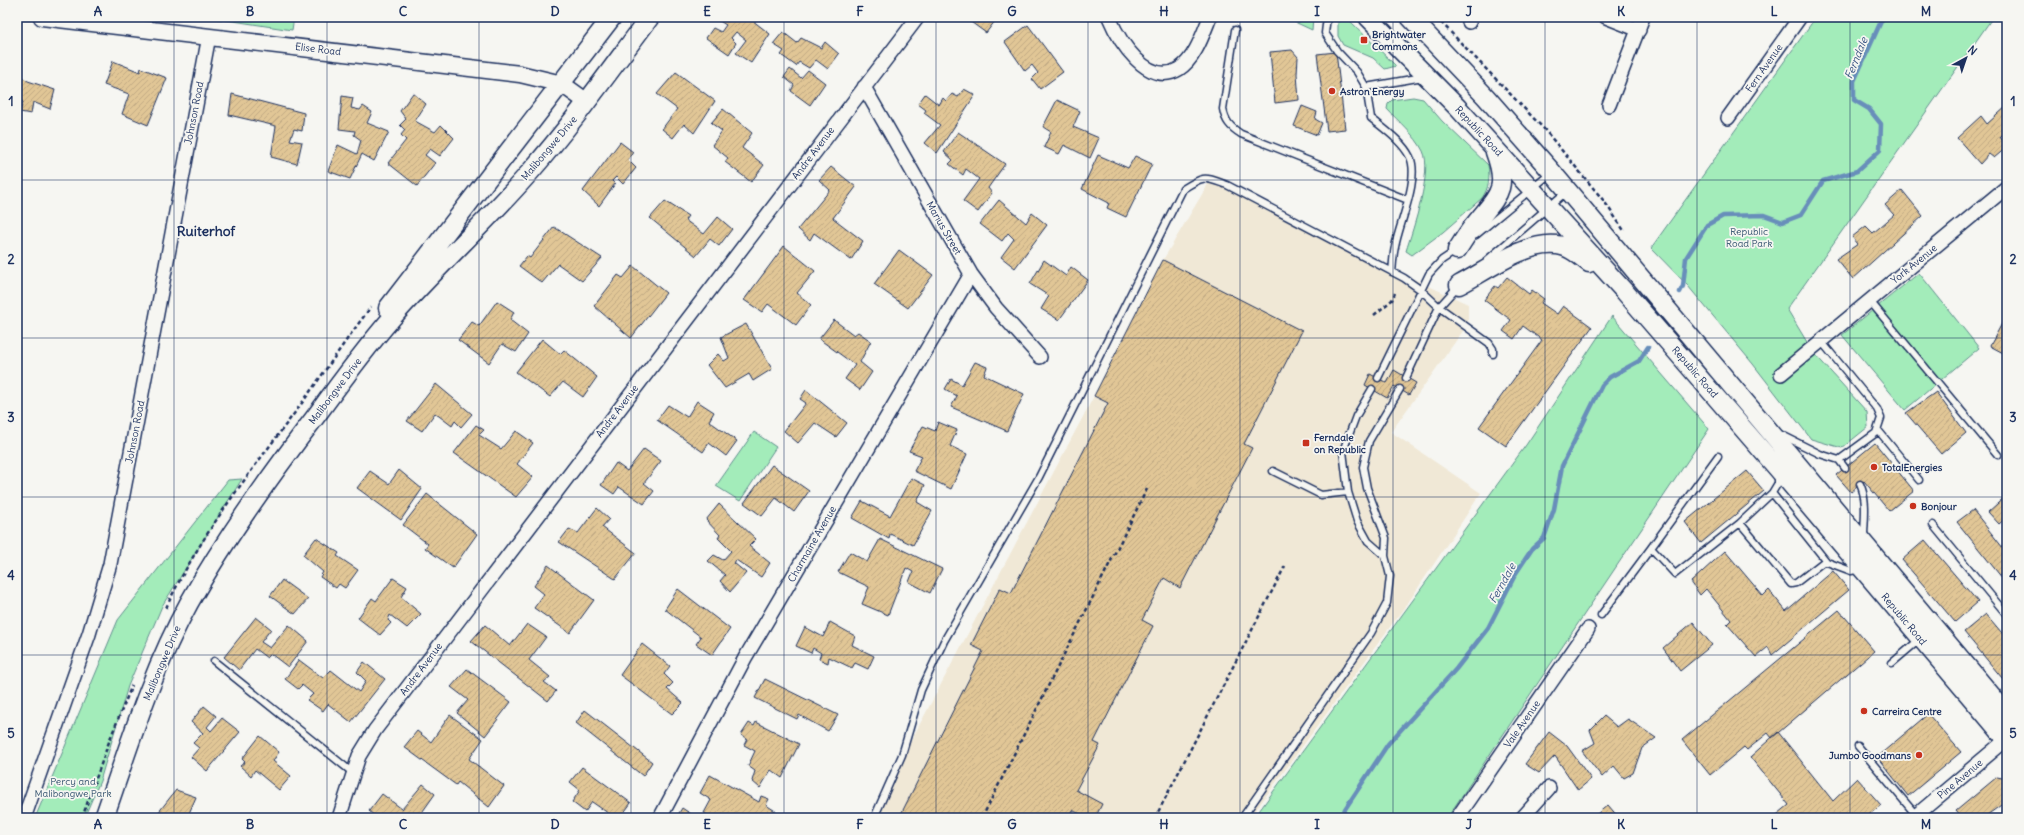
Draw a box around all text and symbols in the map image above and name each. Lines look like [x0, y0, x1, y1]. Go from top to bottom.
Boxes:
text: A [94, 3, 103, 20]
text: B [246, 3, 255, 20]
text: C [399, 3, 408, 20]
text: D [550, 3, 560, 20]
text: E [703, 3, 711, 20]
text: F [856, 3, 864, 20]
text: G [1007, 3, 1017, 20]
text: H [1159, 3, 1169, 20]
text: I [1314, 3, 1320, 20]
text: J [1466, 3, 1473, 20]
text: K [1617, 3, 1626, 20]
text: L [1770, 3, 1778, 20]
text: M [1921, 3, 1931, 20]
place label: Brightwater Commons [1372, 28, 1427, 53]
water label: Ferndale [1841, 34, 1871, 81]
marker: Brightwater Commons [1359, 35, 1369, 45]
north arrow [1946, 38, 1986, 78]
street label: Elise Road [294, 40, 342, 58]
street label: Fern Avenue [1743, 41, 1785, 95]
text: N [1965, 43, 1980, 58]
street label: Johnson Road [182, 80, 207, 146]
place label: Astron Energy [1340, 85, 1405, 98]
marker: Astron Energy [1327, 86, 1337, 96]
text: 1 [8, 93, 14, 110]
text: 1 [2010, 93, 2016, 110]
street label: Republic Road [1452, 103, 1506, 159]
street label: Malibongwe Drive [518, 113, 580, 183]
street label: Andre Avenue [789, 124, 837, 182]
street label: Marius Street [923, 199, 965, 258]
district label: Ruiterhof [177, 222, 237, 240]
park label: Republic Road Park [1726, 225, 1772, 250]
street label: York Avenue [1888, 241, 1940, 287]
text: 2 [7, 251, 15, 268]
text: 2 [2009, 251, 2017, 268]
street label: Republic Road [1669, 344, 1721, 401]
street label: Malibongwe Drive [306, 355, 364, 427]
street label: Andre Avenue [593, 382, 641, 440]
street label: Johnson Road [123, 399, 148, 465]
text: 3 [7, 409, 15, 426]
text: 3 [2009, 409, 2017, 426]
place label: Ferndale on Republic [1314, 431, 1366, 456]
marker: Ferndale on Republic [1301, 438, 1311, 448]
place label: TotalEnergies [1882, 461, 1943, 474]
marker: TotalEnergies [1869, 462, 1879, 472]
place label: Bonjour [1921, 500, 1958, 513]
marker: Bonjour [1908, 501, 1918, 511]
street label: Charmaine Avenue [785, 504, 839, 584]
water label: Ferndale [1485, 560, 1519, 605]
text: 4 [7, 567, 15, 584]
text: 4 [2009, 567, 2017, 584]
street label: Republic Road [1878, 590, 1930, 648]
street label: Malibongwe Drive [140, 624, 184, 702]
street label: Andre Avenue [397, 640, 445, 698]
street label: Vale Avenue [1501, 698, 1543, 750]
place label: Carreira Centre [1872, 705, 1942, 718]
marker: Carreira Centre [1859, 706, 1869, 716]
text: 5 [7, 725, 15, 742]
text: 5 [2009, 725, 2017, 742]
place label: Jumbo Goodmans [1829, 749, 1911, 762]
marker: Jumbo Goodmans [1914, 750, 1924, 760]
street label: Pine Avenue [1935, 756, 1985, 802]
park label: Percy and Malibongwe Park [34, 775, 112, 800]
text: A [94, 816, 103, 833]
text: B [246, 816, 255, 833]
text: C [399, 816, 408, 833]
text: D [550, 816, 560, 833]
text: E [703, 816, 711, 833]
text: F [856, 816, 864, 833]
text: G [1007, 816, 1017, 833]
text: H [1159, 816, 1169, 833]
text: I [1314, 816, 1320, 833]
text: J [1466, 816, 1473, 833]
text: K [1617, 816, 1626, 833]
text: L [1770, 816, 1778, 833]
text: M [1921, 816, 1931, 833]

